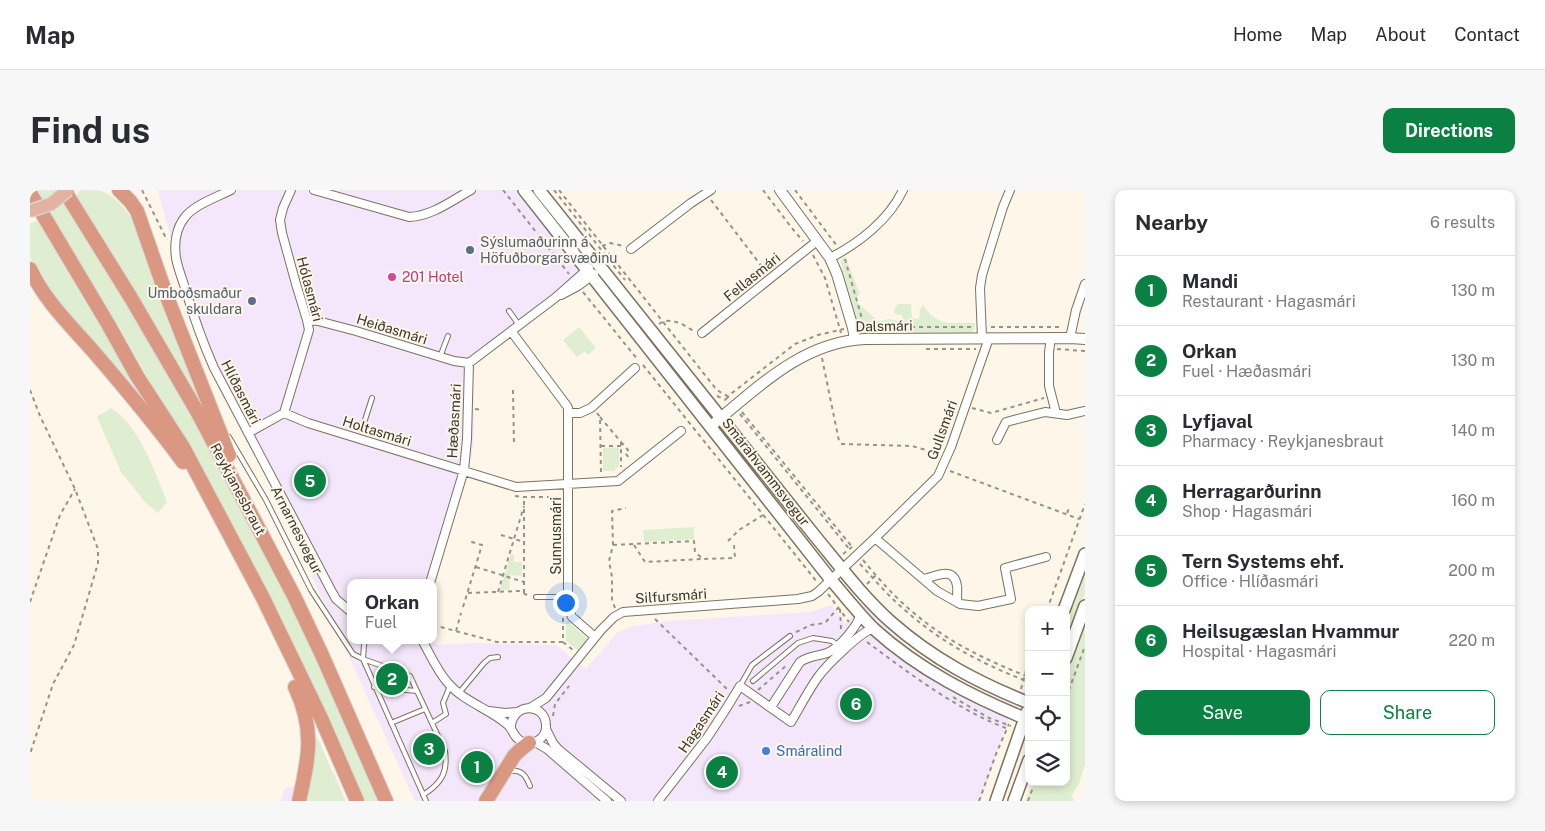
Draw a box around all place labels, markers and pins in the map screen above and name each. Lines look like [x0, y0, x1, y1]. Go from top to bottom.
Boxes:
place label: Sýslumaðurinn á Höfuðborgarsvæðinu [480, 234, 617, 266]
marker: Sýslumaðurinn á Höfuðborgarsvæðinu [464, 244, 476, 256]
place label: 201 Hotel [402, 269, 464, 285]
marker: 201 Hotel [386, 271, 398, 283]
place label: Umboðsmaður skuldara [147, 285, 242, 317]
marker: Umboðsmaður skuldara [246, 295, 258, 307]
pin: 5 [294, 462, 326, 500]
pin: 2 [376, 660, 408, 698]
pin: 6 [840, 685, 872, 723]
pin: 3 [413, 730, 445, 768]
place label: Smáralind [776, 743, 842, 759]
marker: Smáralind [760, 745, 772, 757]
pin: 1 [461, 748, 493, 786]
pin: 4 [706, 753, 738, 791]

